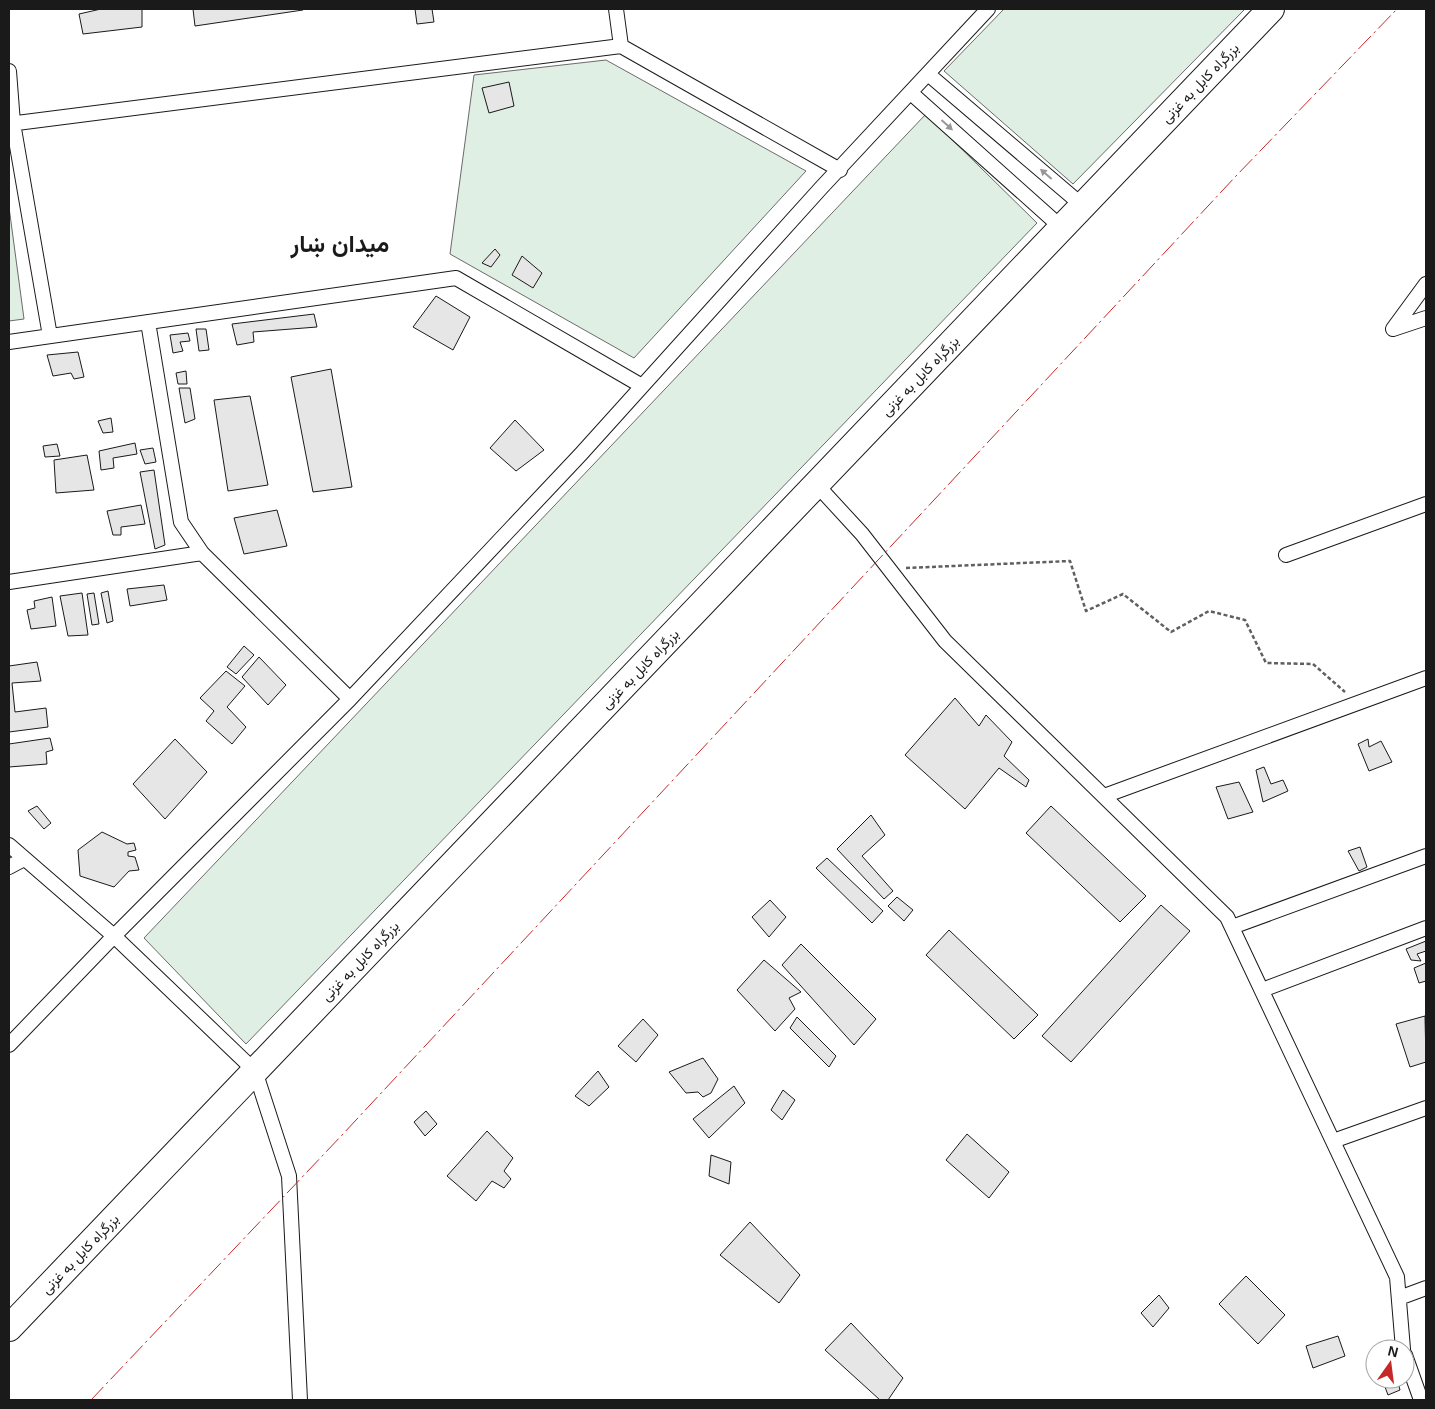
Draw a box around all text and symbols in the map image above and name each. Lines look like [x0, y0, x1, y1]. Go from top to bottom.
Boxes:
street label: بزرگراه کابل به غزنی [1158, 40, 1243, 127]
one-way arrow [941, 119, 953, 130]
one-way arrow [1039, 169, 1052, 180]
district label: میدان ښار [290, 230, 389, 259]
street label: بزرگراه کابل به غزنی [878, 333, 963, 420]
street label: بزرگراه کابل به غزنی [598, 626, 683, 713]
street label: بزرگراه کابل به غزنی [318, 918, 403, 1005]
street label: بزرگراه کابل به غزنی [38, 1211, 123, 1298]
north arrow [1365, 1339, 1415, 1389]
text: N [1386, 1342, 1400, 1360]

